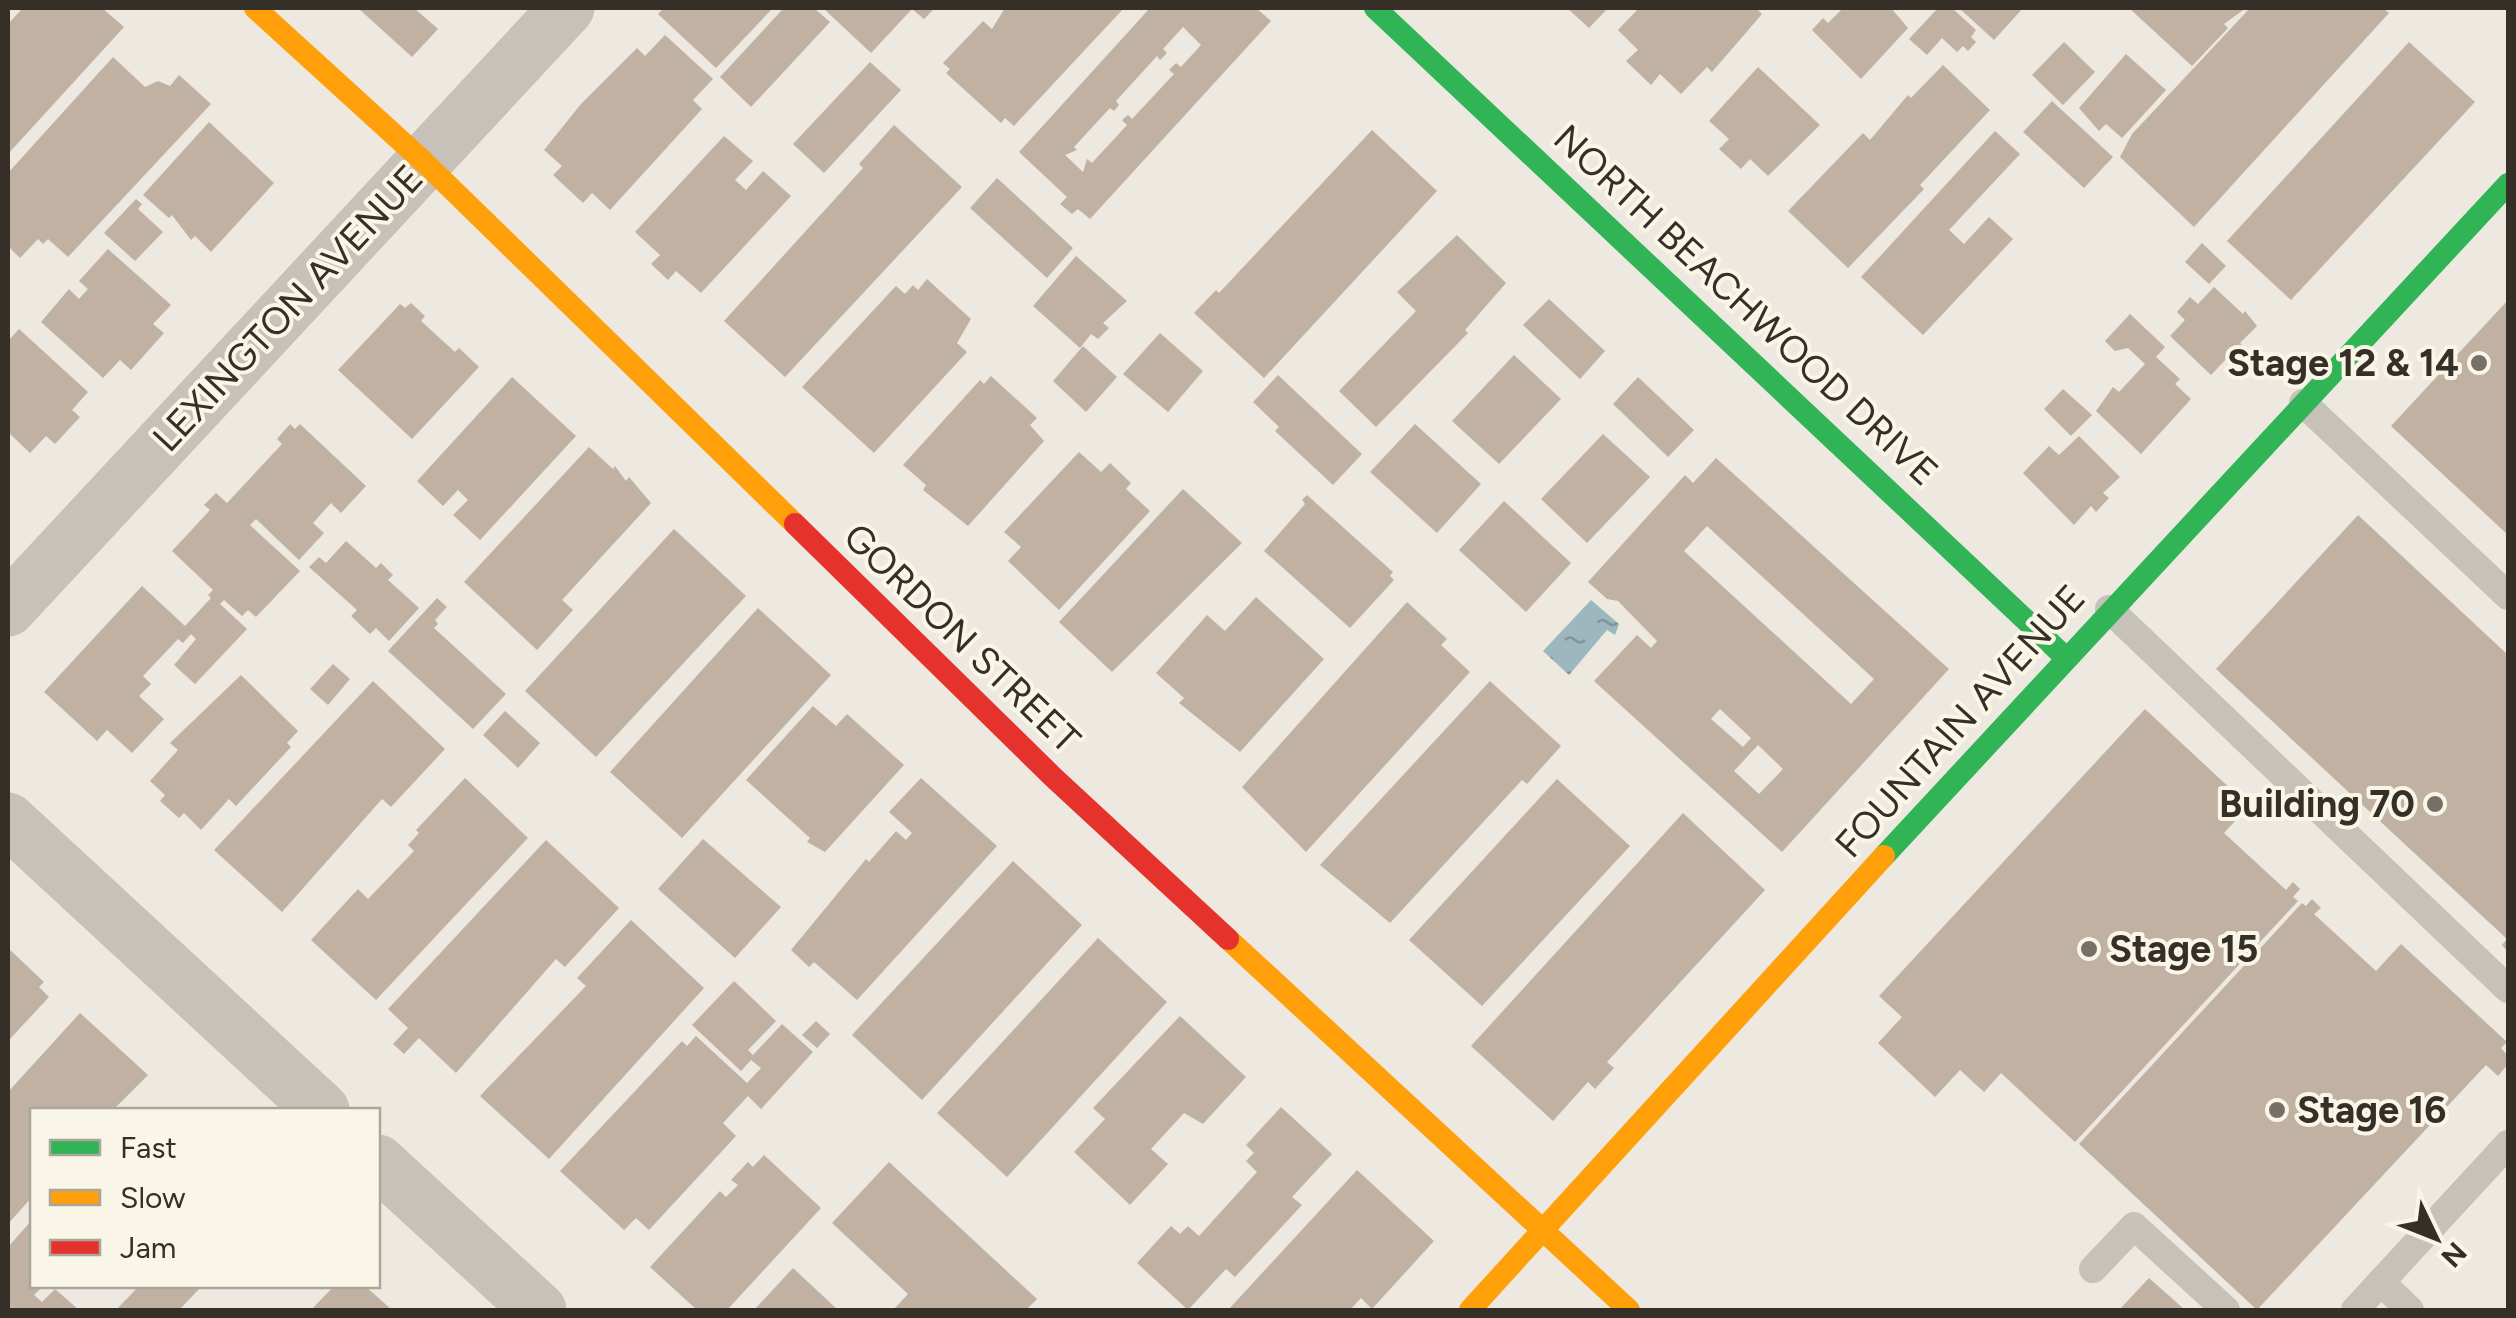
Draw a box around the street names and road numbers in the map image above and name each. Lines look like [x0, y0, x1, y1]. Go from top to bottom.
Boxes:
street label: NORTH BEACHWOOD DRIVE [1545, 115, 1947, 495]
street label: LEXINGTON AVENUE [143, 155, 433, 461]
street label: GORDON STREET [834, 514, 1090, 762]
street label: FOUNTAIN AVENUE [1825, 575, 2095, 867]

